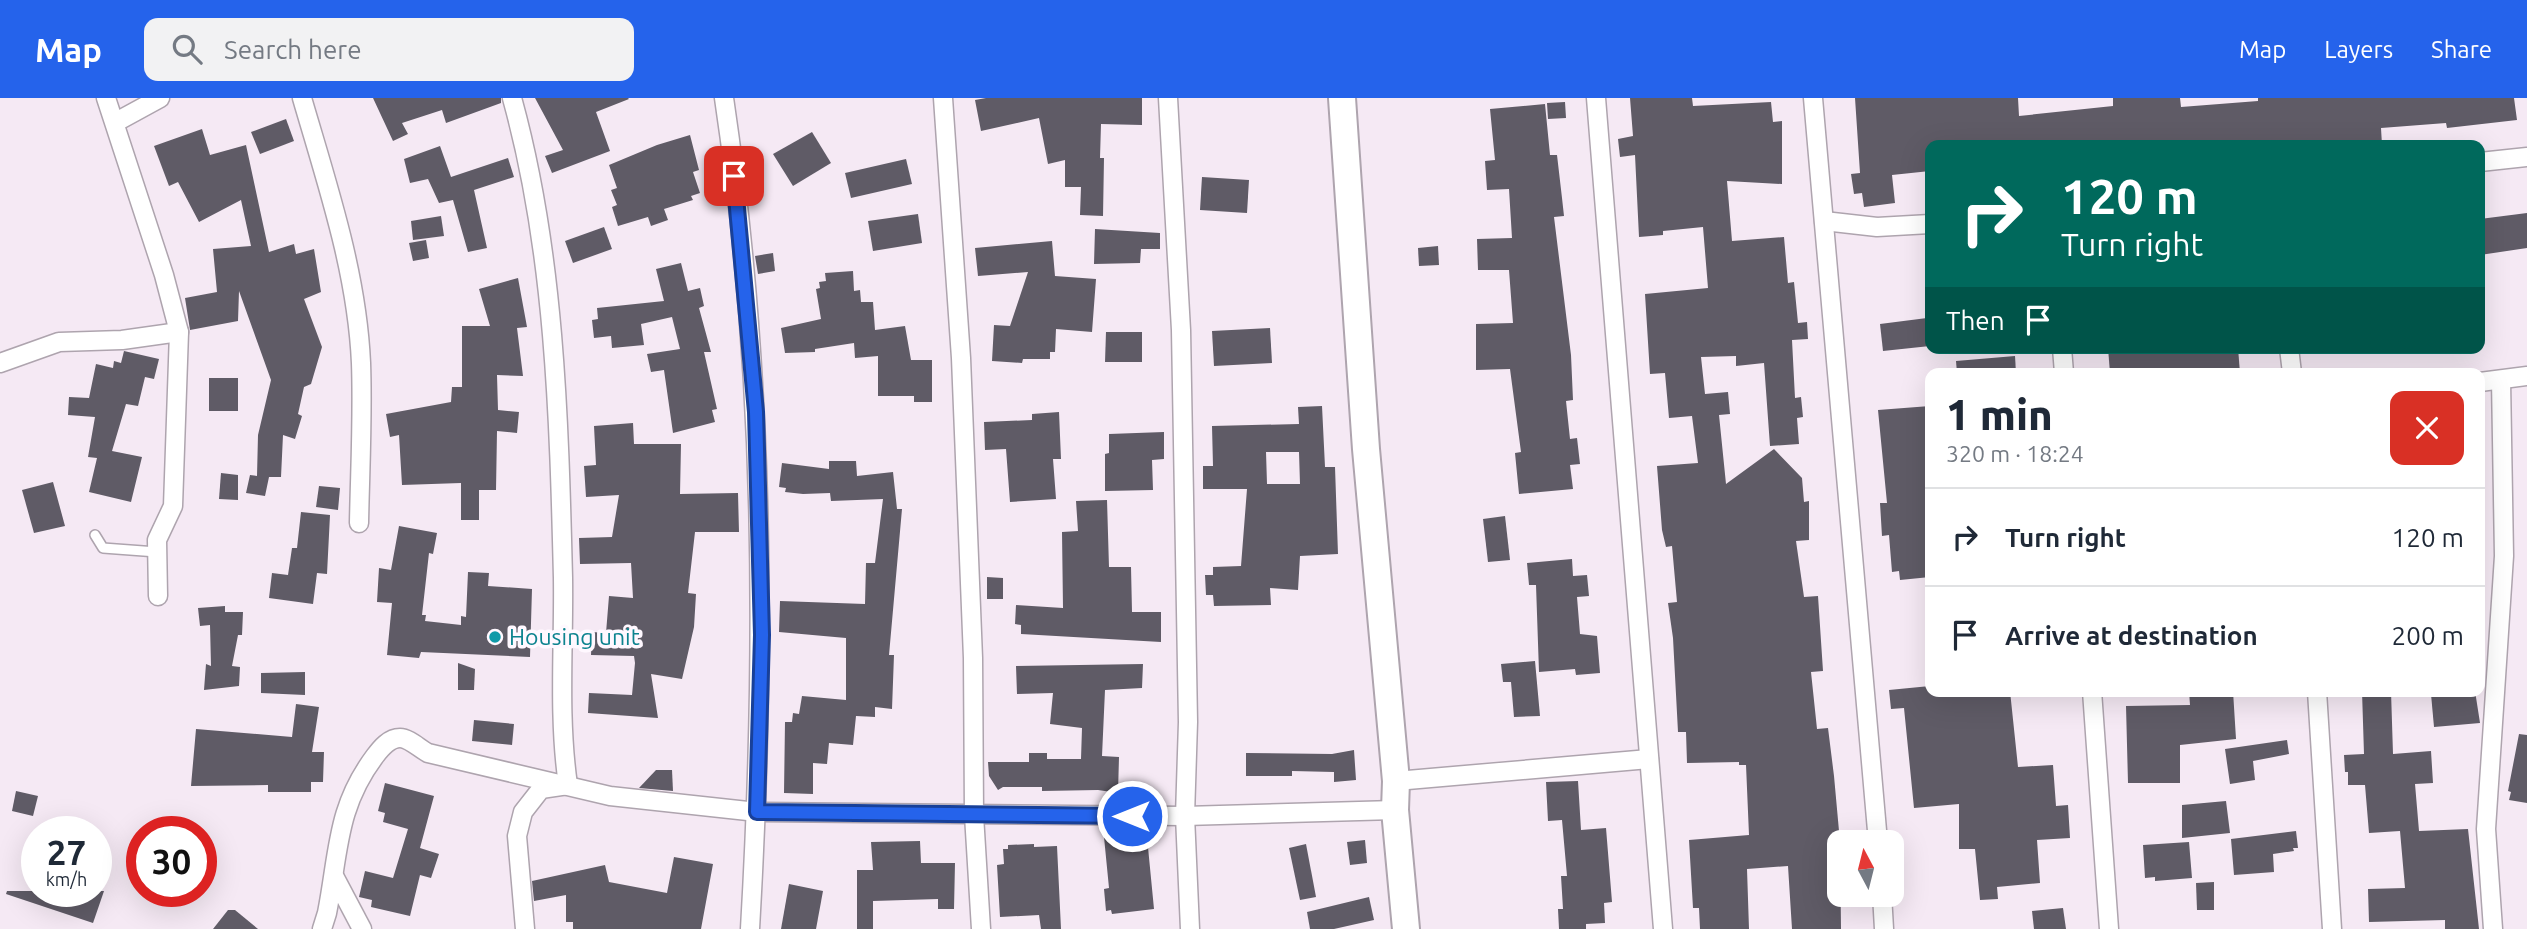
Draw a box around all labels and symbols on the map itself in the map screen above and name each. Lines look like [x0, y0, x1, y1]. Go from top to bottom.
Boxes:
pin [704, 146, 764, 206]
place label: Housing unit [509, 624, 640, 649]
marker: Housing unit [487, 629, 503, 645]
position arrow [1095, 779, 1169, 853]
speed limit sign: 30 [126, 816, 217, 907]
north arrow [1827, 830, 1904, 906]

